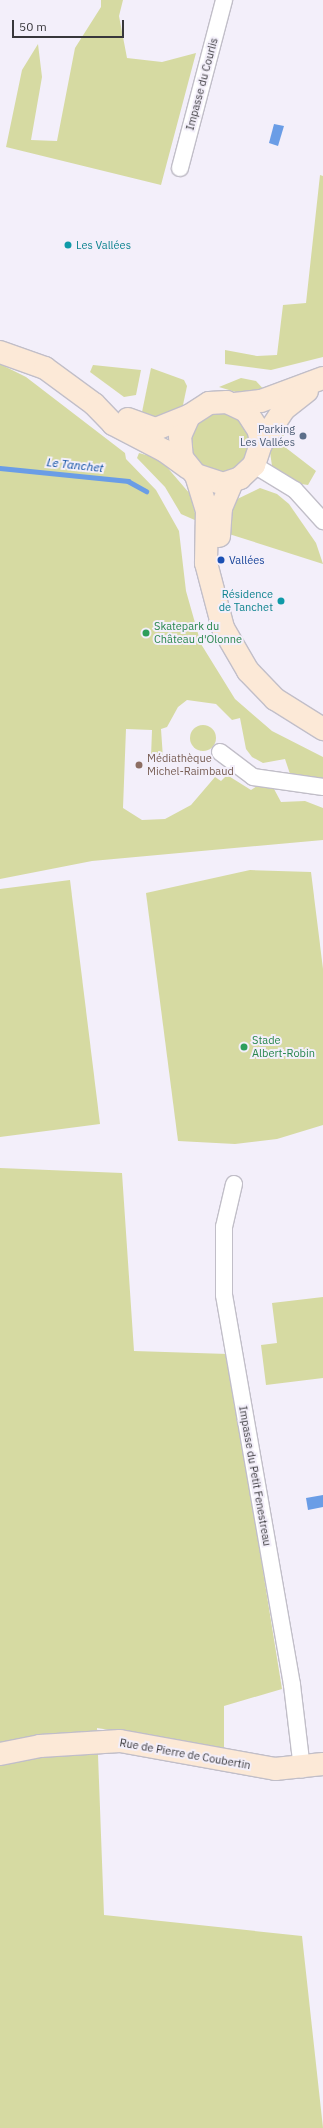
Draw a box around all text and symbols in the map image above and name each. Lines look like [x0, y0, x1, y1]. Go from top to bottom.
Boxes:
scale bar [14, 12, 126, 38]
text: 50 m [19, 19, 47, 34]
street label: Impasse du Courlis [183, 36, 221, 132]
place label: Les Vallées [76, 238, 131, 252]
marker: Les Vallées [63, 240, 73, 250]
place label: Parking Les Vallées [240, 423, 295, 449]
marker: Parking Les Vallées [298, 431, 308, 441]
water label: Le Tanchet [46, 455, 104, 475]
place label: Vallées [229, 553, 265, 567]
marker: Vallées [216, 555, 226, 565]
place label: Résidence de Tanchet [219, 588, 273, 614]
marker: Résidence de Tanchet [276, 596, 286, 606]
place label: Skatepark du Château d'Olonne [154, 620, 242, 646]
marker: Skatepark du Château d'Olonne [141, 628, 151, 638]
place label: Médiathèque Michel-Raimbaud [147, 752, 234, 778]
marker: Médiathèque Michel-Raimbaud [134, 760, 144, 770]
place label: Stade Albert-Robin [252, 1034, 315, 1060]
marker: Stade Albert-Robin [239, 1042, 249, 1052]
street label: Impasse du Petit Fenestreau [236, 1405, 274, 1547]
street label: Rue de Pierre de Coubertin [119, 1736, 251, 1772]

